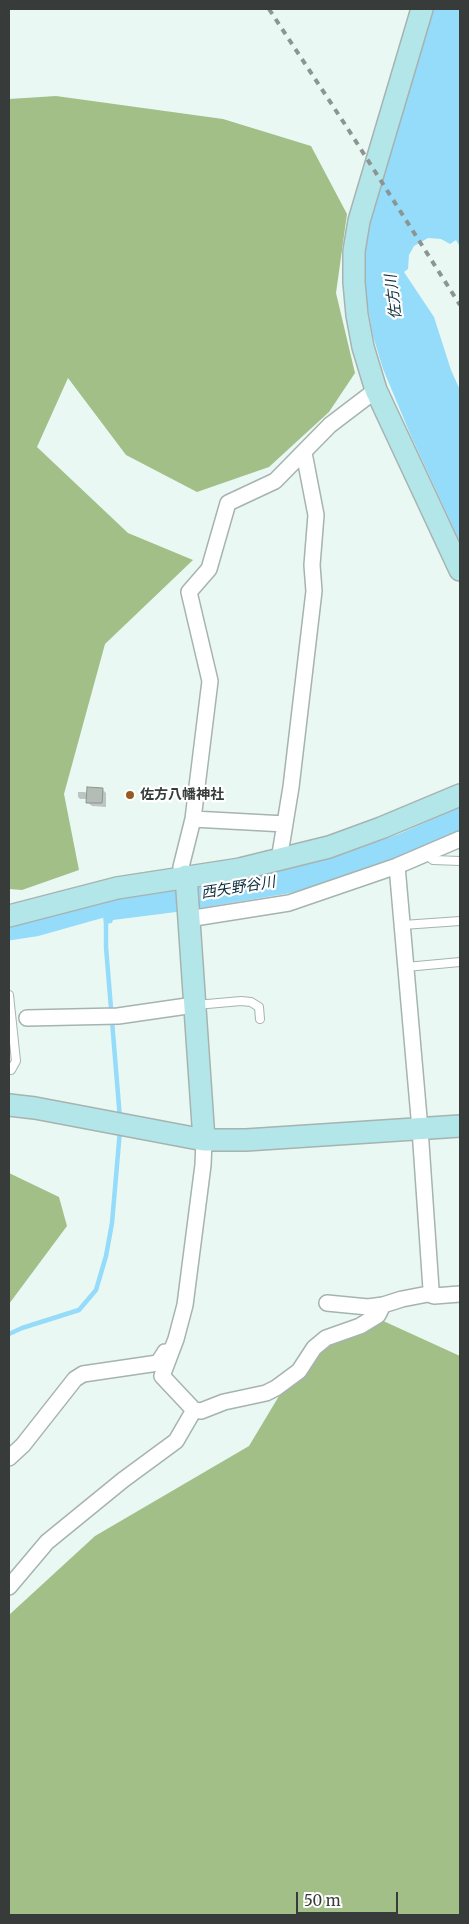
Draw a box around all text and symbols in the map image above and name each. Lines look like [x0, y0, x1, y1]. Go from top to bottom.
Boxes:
water label: 佐方川 [382, 274, 406, 320]
place label: 佐方八幡神社 [140, 787, 224, 803]
marker: 佐方八幡神社 [124, 789, 136, 801]
water label: 西矢野谷川 [200, 873, 276, 903]
scale bar [299, 1882, 402, 1914]
text: 50 m [304, 1891, 341, 1910]

